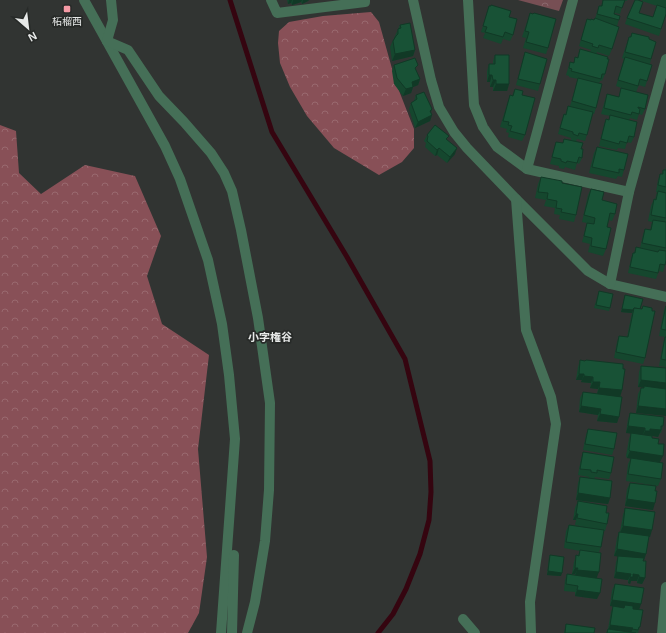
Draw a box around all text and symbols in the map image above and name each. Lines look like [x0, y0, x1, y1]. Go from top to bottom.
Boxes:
marker: 柘榴西 [62, 4, 72, 14]
north arrow [8, 8, 48, 48]
place label: 柘榴西 [52, 16, 82, 27]
text: N [26, 30, 39, 44]
district label: 小字権谷 [248, 331, 292, 343]

